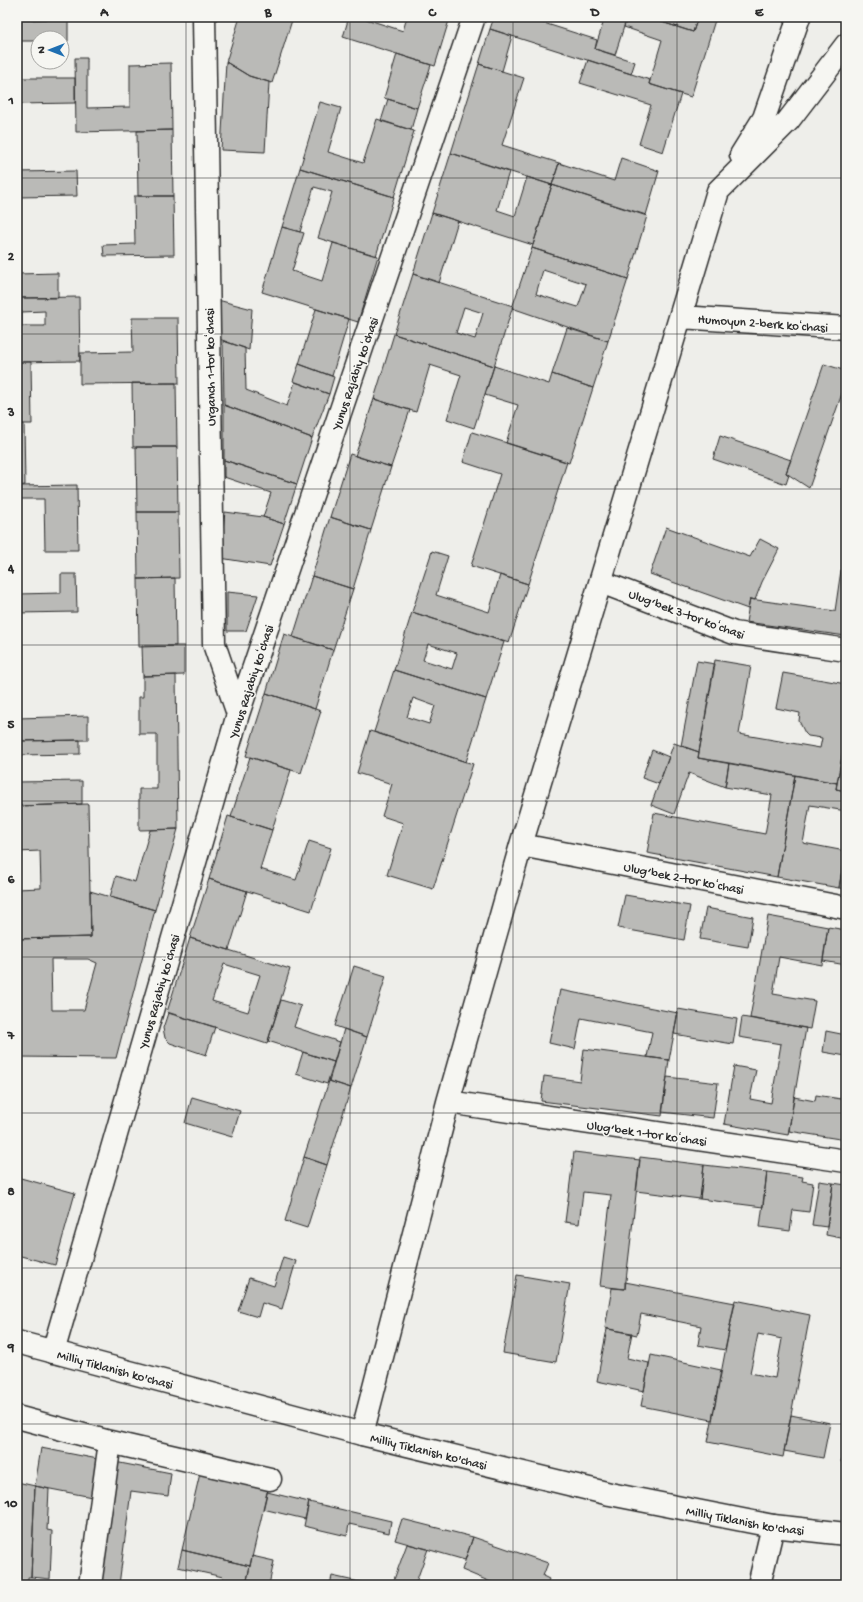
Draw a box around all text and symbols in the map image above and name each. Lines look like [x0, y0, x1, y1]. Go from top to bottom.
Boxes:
text: A [99, 6, 109, 21]
text: B [264, 6, 273, 21]
text: C [427, 6, 437, 21]
text: D [590, 6, 600, 21]
text: E [755, 6, 764, 21]
north arrow [30, 30, 70, 70]
text: N [36, 46, 48, 54]
text: 1 [7, 94, 14, 109]
text: 2 [8, 250, 15, 265]
street label: Urganch 1-tor koʻchasi [203, 308, 220, 426]
street label: Humoyun 2-berk koʻchasi [697, 312, 829, 337]
street label: Yunus Rajabiy koʻchasi [330, 315, 383, 433]
text: 3 [7, 406, 15, 421]
text: 4 [7, 562, 15, 577]
street label: Ulug‘bek 3-tor koʻchasi [626, 587, 746, 643]
street label: Yunus Rajabiy koʻchasi [227, 623, 278, 741]
text: 5 [8, 718, 15, 733]
street label: Ulug‘bek 2-tor koʻchasi [622, 860, 745, 899]
text: 6 [8, 873, 15, 888]
street label: Yunus Rajabiy koʻchasi [137, 933, 184, 1051]
text: 7 [7, 1029, 16, 1044]
street label: Ulug‘bek 1-tor koʻchasi [586, 1119, 708, 1150]
text: 8 [7, 1185, 15, 1200]
text: 9 [7, 1341, 15, 1356]
street label: Milliy Tiklanish ko'chasi [55, 1348, 175, 1393]
street label: Milliy Tiklanish ko'chasi [369, 1431, 489, 1474]
text: 10 [4, 1497, 18, 1512]
street label: Milliy Tiklanish ko'chasi [685, 1504, 805, 1539]

